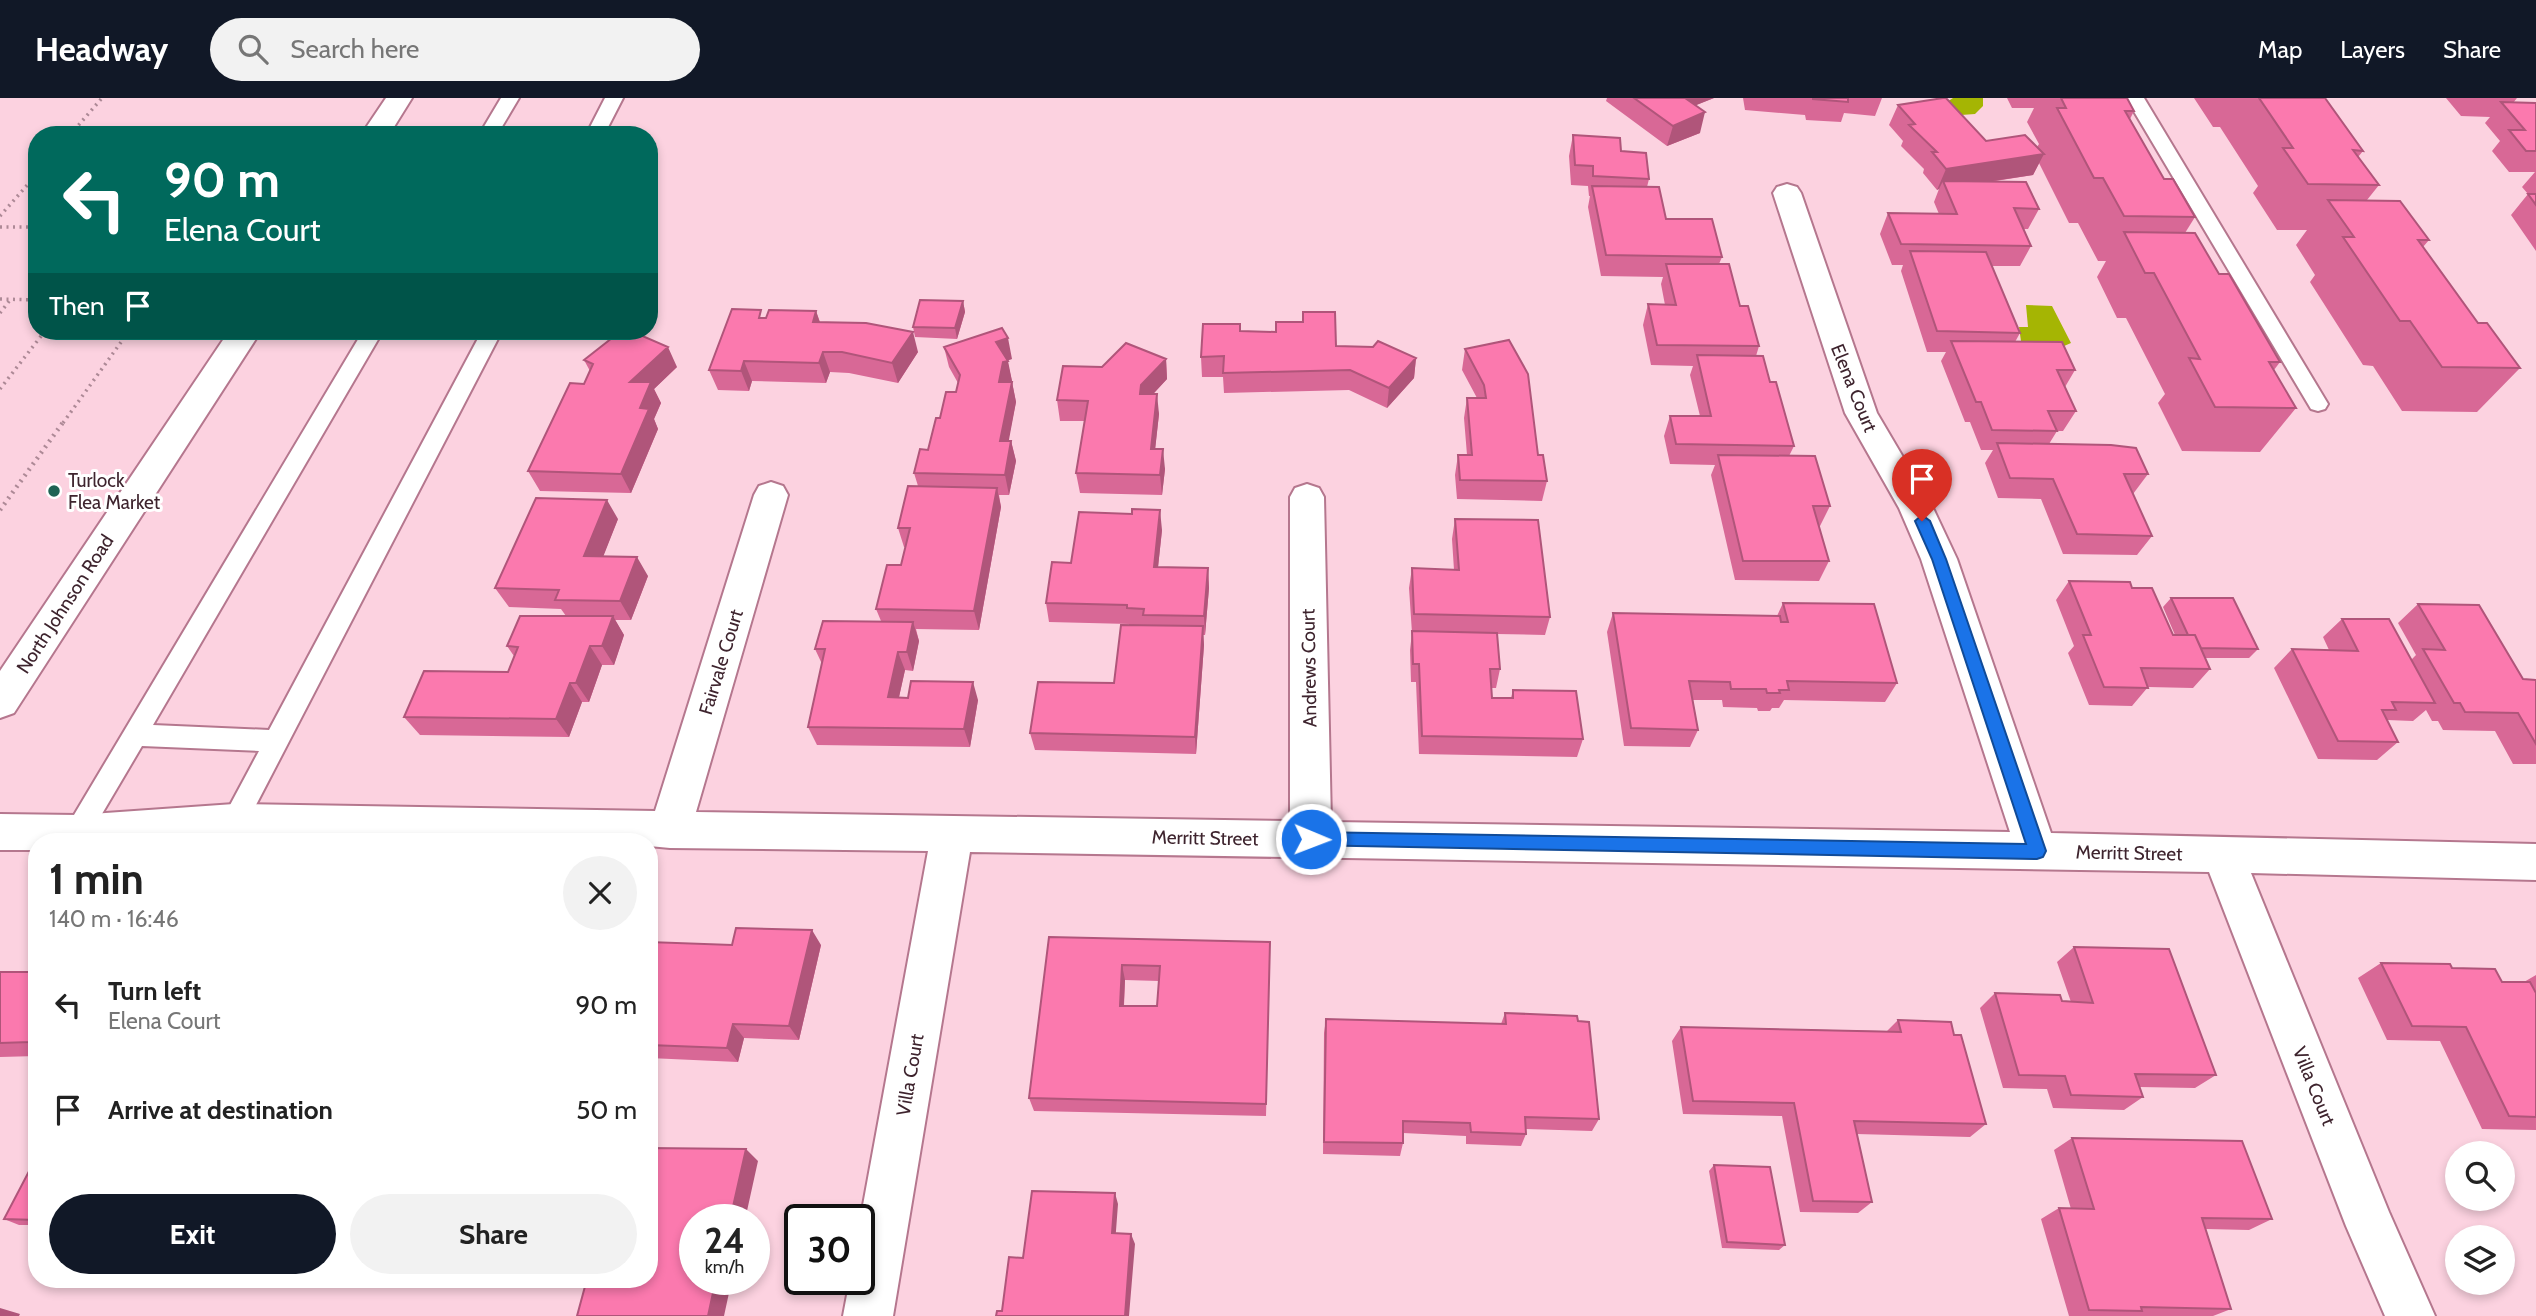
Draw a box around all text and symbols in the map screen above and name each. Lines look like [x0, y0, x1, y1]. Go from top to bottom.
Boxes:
search box [210, 18, 700, 81]
text: Headway [35, 29, 168, 69]
icon: search [234, 30, 272, 68]
text: Search here [290, 33, 419, 65]
text: Map [2258, 35, 2302, 64]
text: Layers [2340, 35, 2405, 64]
text: Share [2443, 35, 2501, 64]
text: 90 m [164, 150, 280, 209]
icon: left [49, 154, 140, 245]
text: Elena Court [164, 210, 320, 249]
icon: arrive [119, 287, 157, 325]
text: Then [49, 290, 105, 322]
street label: Elena Court [1826, 341, 1882, 436]
pin [1892, 449, 1952, 521]
icon: arrive [1903, 460, 1941, 498]
place label: Turlock Flea Market [68, 469, 161, 514]
marker: Turlock Flea Market [46, 483, 62, 499]
street label: North Johnson Road [12, 530, 118, 678]
street label: Fairvale Court [694, 606, 748, 717]
street label: Andrews Court [1296, 608, 1322, 727]
position arrow [1274, 802, 1348, 876]
street label: Merritt Street [1151, 826, 1259, 850]
street label: Merritt Street [2075, 841, 2183, 865]
text: 1 min [49, 853, 144, 905]
button: close [563, 856, 637, 930]
text: 140 m · 16:46 [49, 905, 179, 933]
text: Turn left [108, 975, 201, 1007]
icon: left [49, 986, 87, 1024]
text: 90 m [575, 989, 637, 1021]
text: Elena Court [108, 1007, 220, 1035]
street label: Villa Court [891, 1032, 929, 1118]
street label: Villa Court [2288, 1043, 2340, 1129]
icon: arrive [49, 1091, 87, 1129]
text: Arrive at destination [108, 1094, 333, 1126]
text: 50 m [576, 1094, 637, 1126]
map controls [2445, 1141, 2515, 1295]
button: search [2445, 1141, 2515, 1211]
button: Exit [49, 1194, 336, 1274]
button: Share [350, 1194, 637, 1274]
speed limit sign: 30 [784, 1204, 875, 1295]
text: 24 [704, 1219, 745, 1262]
button: layers [2445, 1225, 2515, 1295]
text: km/h [705, 1256, 744, 1278]

